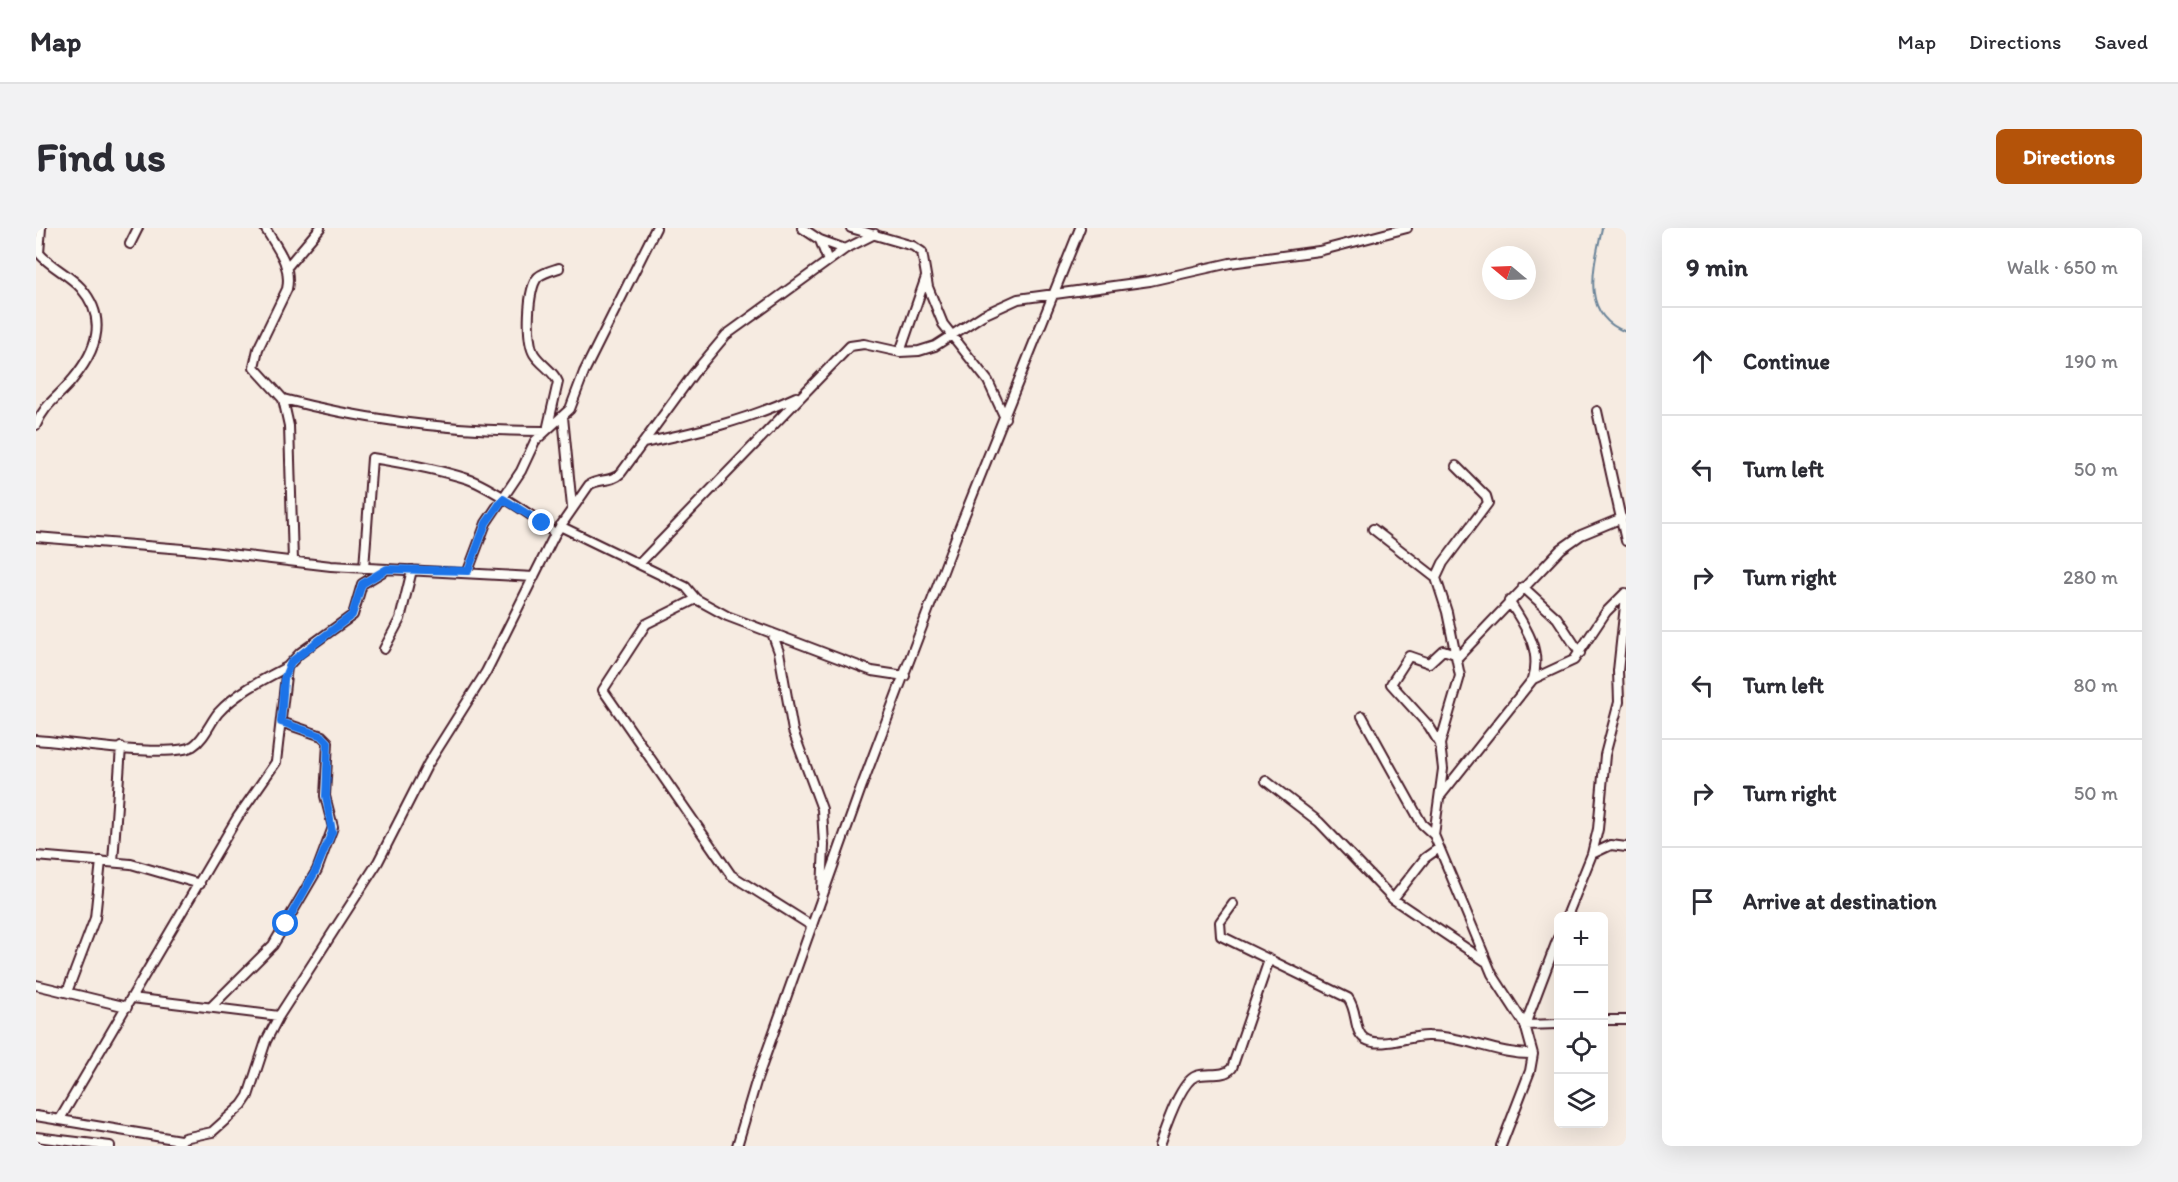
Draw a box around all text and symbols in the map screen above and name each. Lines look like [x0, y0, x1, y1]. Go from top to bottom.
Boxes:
text: Map [30, 24, 81, 58]
text: Map [1898, 29, 1936, 54]
text: Directions [1969, 29, 2061, 54]
text: Saved [2094, 29, 2148, 54]
button: Directions [1996, 129, 2142, 184]
text: Find us [36, 131, 166, 182]
north arrow [1482, 246, 1536, 300]
text: 9 min [1686, 251, 1748, 283]
text: Walk · 650 m [2007, 255, 2118, 279]
icon: ahead [1686, 345, 1719, 378]
text: Continue [1743, 348, 1830, 375]
text: 190 m [2065, 349, 2118, 373]
icon: left [1686, 453, 1719, 486]
text: Turn left [1743, 456, 1824, 483]
text: 50 m [2074, 457, 2118, 481]
route end [528, 509, 554, 535]
icon: right [1686, 561, 1719, 594]
text: Turn right [1743, 564, 1837, 591]
text: 280 m [2063, 565, 2118, 589]
icon: left [1686, 669, 1719, 702]
text: Turn left [1743, 672, 1824, 699]
text: 80 m [2073, 673, 2118, 697]
icon: right [1686, 777, 1719, 810]
text: Turn right [1743, 780, 1837, 807]
text: 50 m [2074, 781, 2118, 805]
icon: arrive [1686, 885, 1719, 918]
text: Arrive at destination [1743, 888, 1937, 915]
route start [272, 910, 298, 936]
map controls [1554, 912, 1608, 1128]
button: + [1554, 912, 1608, 966]
button: − [1554, 966, 1608, 1020]
button: locate [1554, 1020, 1608, 1074]
button: layers [1554, 1074, 1608, 1128]

